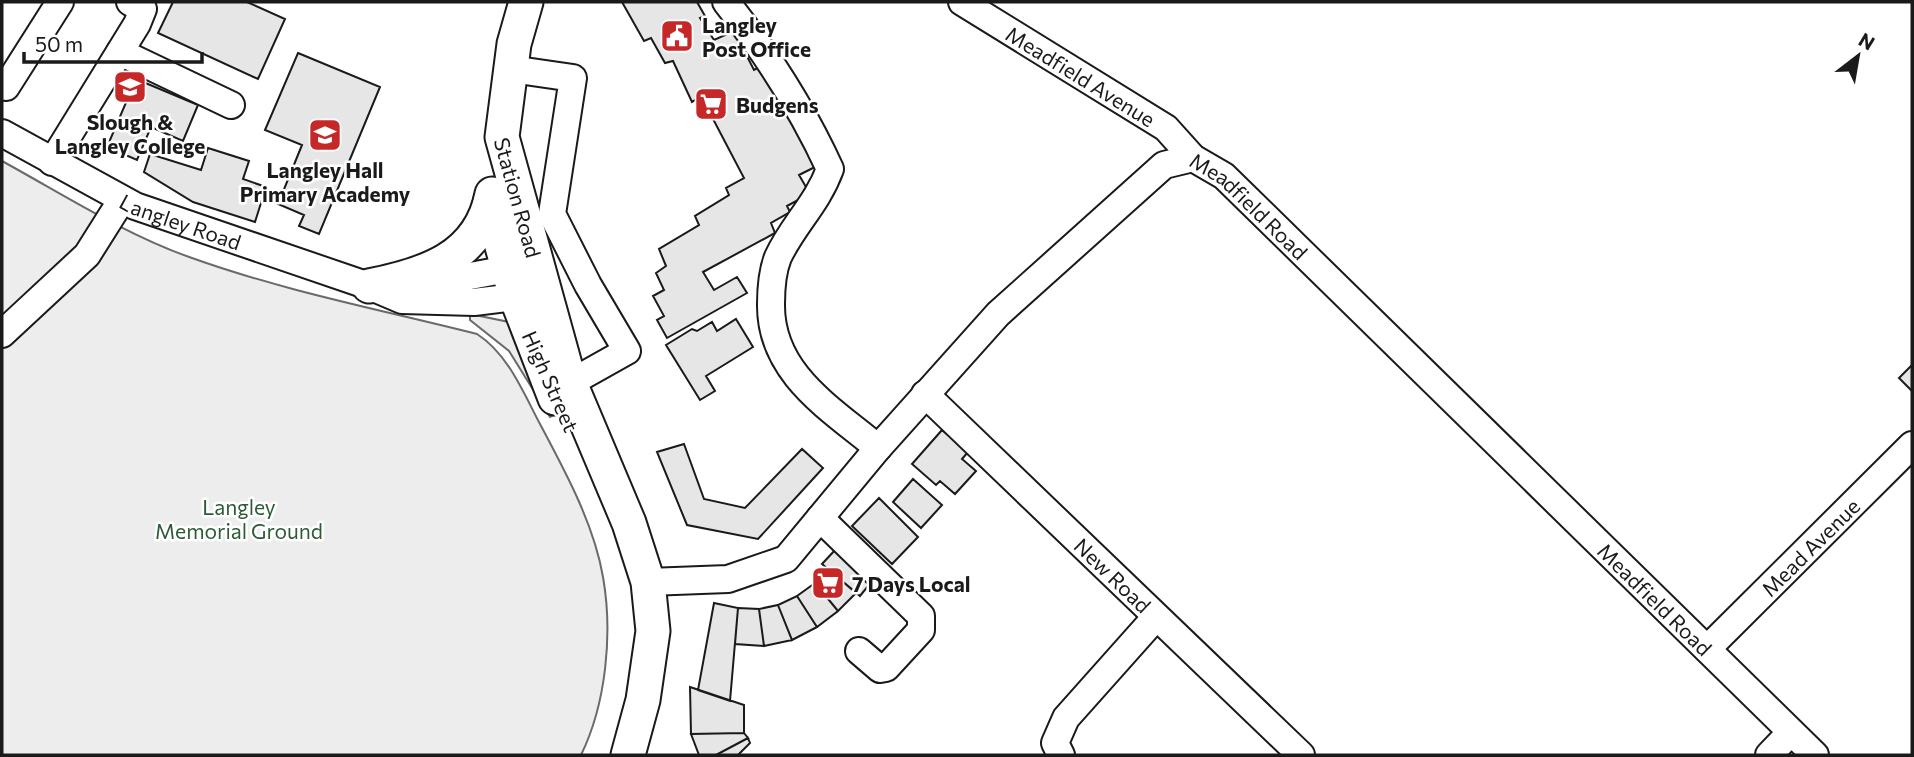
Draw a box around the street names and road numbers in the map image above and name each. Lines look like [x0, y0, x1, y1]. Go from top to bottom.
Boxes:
street label: Meadfield Avenue [1002, 20, 1160, 131]
street label: Station Road [490, 134, 547, 260]
street label: Meadfield Road [1186, 147, 1313, 264]
street label: Langley Road [116, 188, 245, 254]
street label: High Street [518, 327, 584, 435]
street label: Mead Avenue [1755, 493, 1864, 601]
street label: New Road [1070, 532, 1157, 617]
street label: Meadfield Road [1593, 537, 1718, 660]

